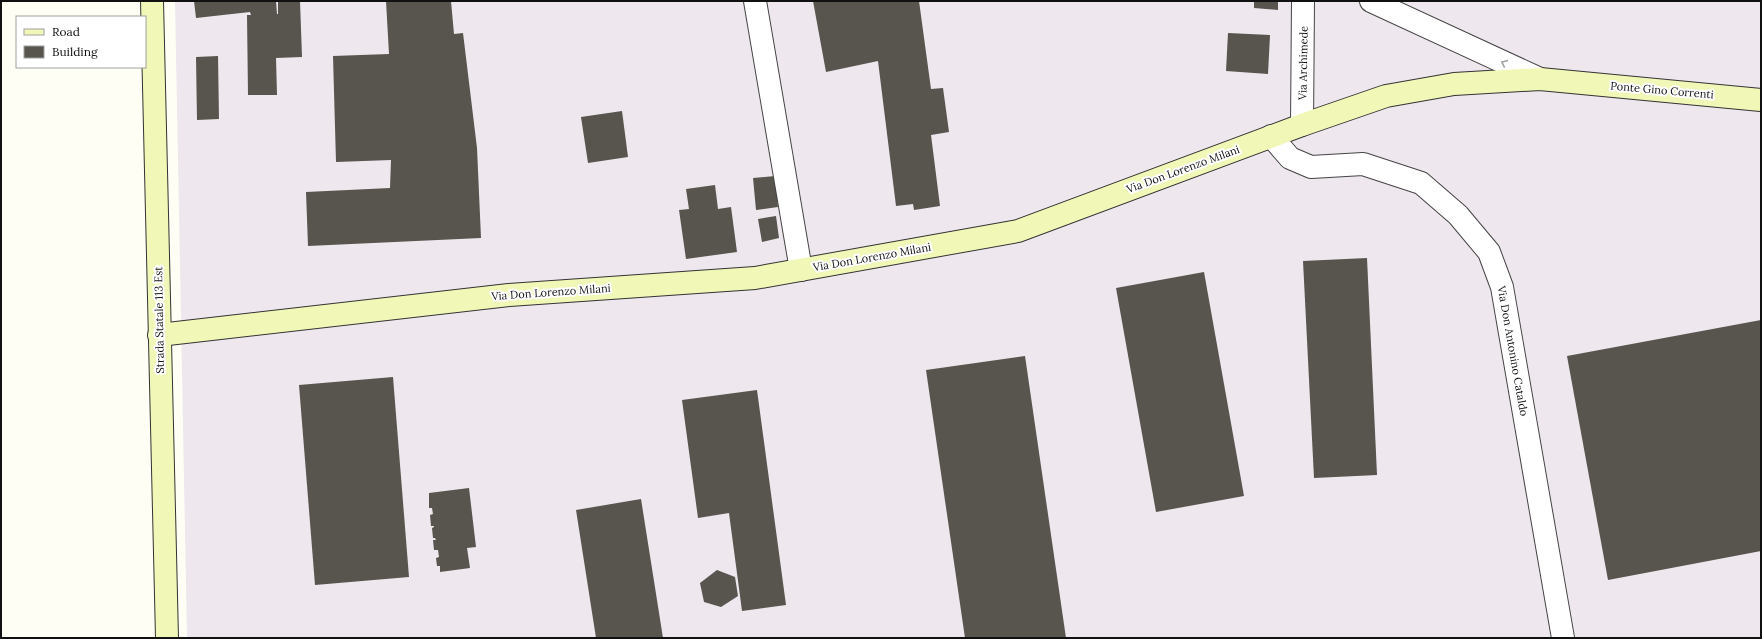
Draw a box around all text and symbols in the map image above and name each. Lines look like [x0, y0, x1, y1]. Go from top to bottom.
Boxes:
legend [16, 16, 146, 68]
text: Road [52, 24, 80, 39]
street label: Via Archimede [1295, 26, 1311, 101]
text: Building [52, 44, 98, 59]
one-way arrow [1501, 60, 1509, 68]
street label: Ponte Gino Correnti [1610, 79, 1714, 101]
street label: Via Don Lorenzo Milani [1124, 142, 1242, 196]
street label: Via Don Lorenzo Milani [811, 240, 932, 274]
street label: Strada Statale 113 Est [151, 266, 167, 374]
street label: Via Don Lorenzo Milani [490, 281, 611, 303]
street label: Via Don Antonino Cataldo [1494, 284, 1531, 417]

